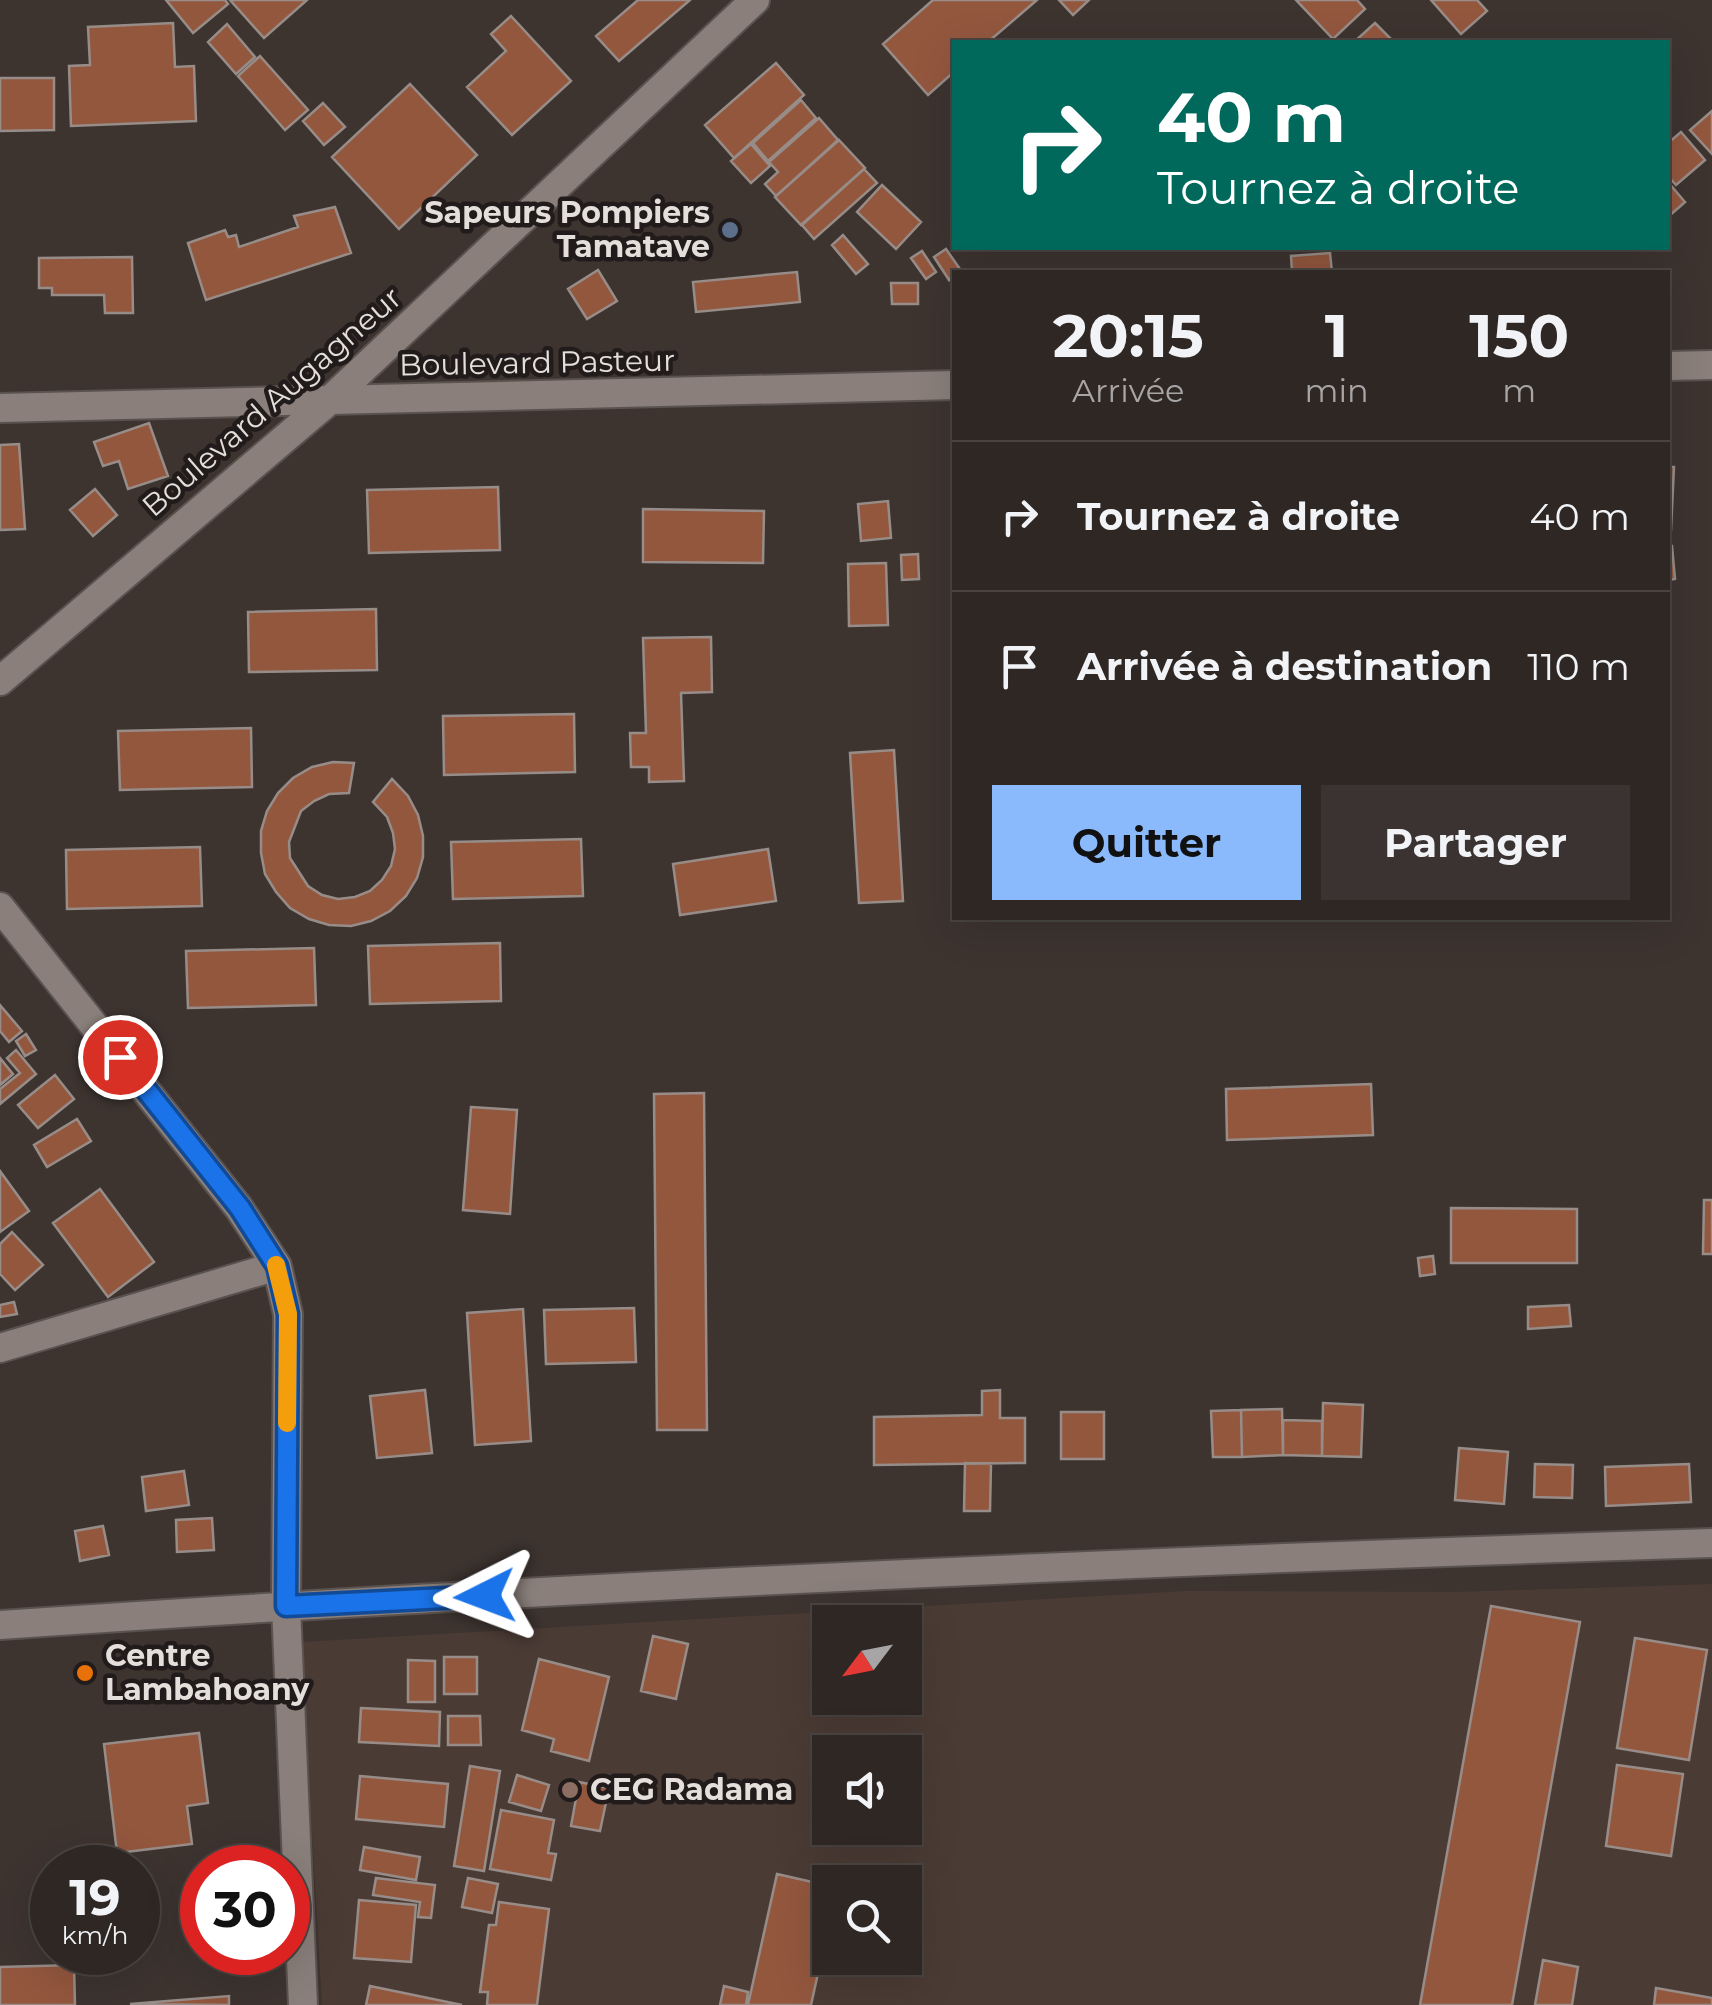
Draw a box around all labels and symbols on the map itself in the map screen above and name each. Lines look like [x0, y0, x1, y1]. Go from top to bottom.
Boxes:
place label: Sapeurs Pompiers Tamatave [424, 194, 710, 265]
marker: Sapeurs Pompiers Tamatave [719, 219, 741, 241]
street label: Boulevard Augagneur [134, 279, 409, 524]
street label: Boulevard Pasteur [399, 342, 675, 383]
pin [78, 1015, 163, 1100]
position arrow [433, 1544, 537, 1648]
north arrow [812, 1605, 922, 1715]
place label: Centre Lambahoany [105, 1637, 310, 1708]
marker: Centre Lambahoany [74, 1662, 96, 1684]
place label: CEG Radama [590, 1771, 793, 1808]
marker: CEG Radama [559, 1779, 581, 1801]
speed limit sign: 30 [180, 1845, 310, 1975]

